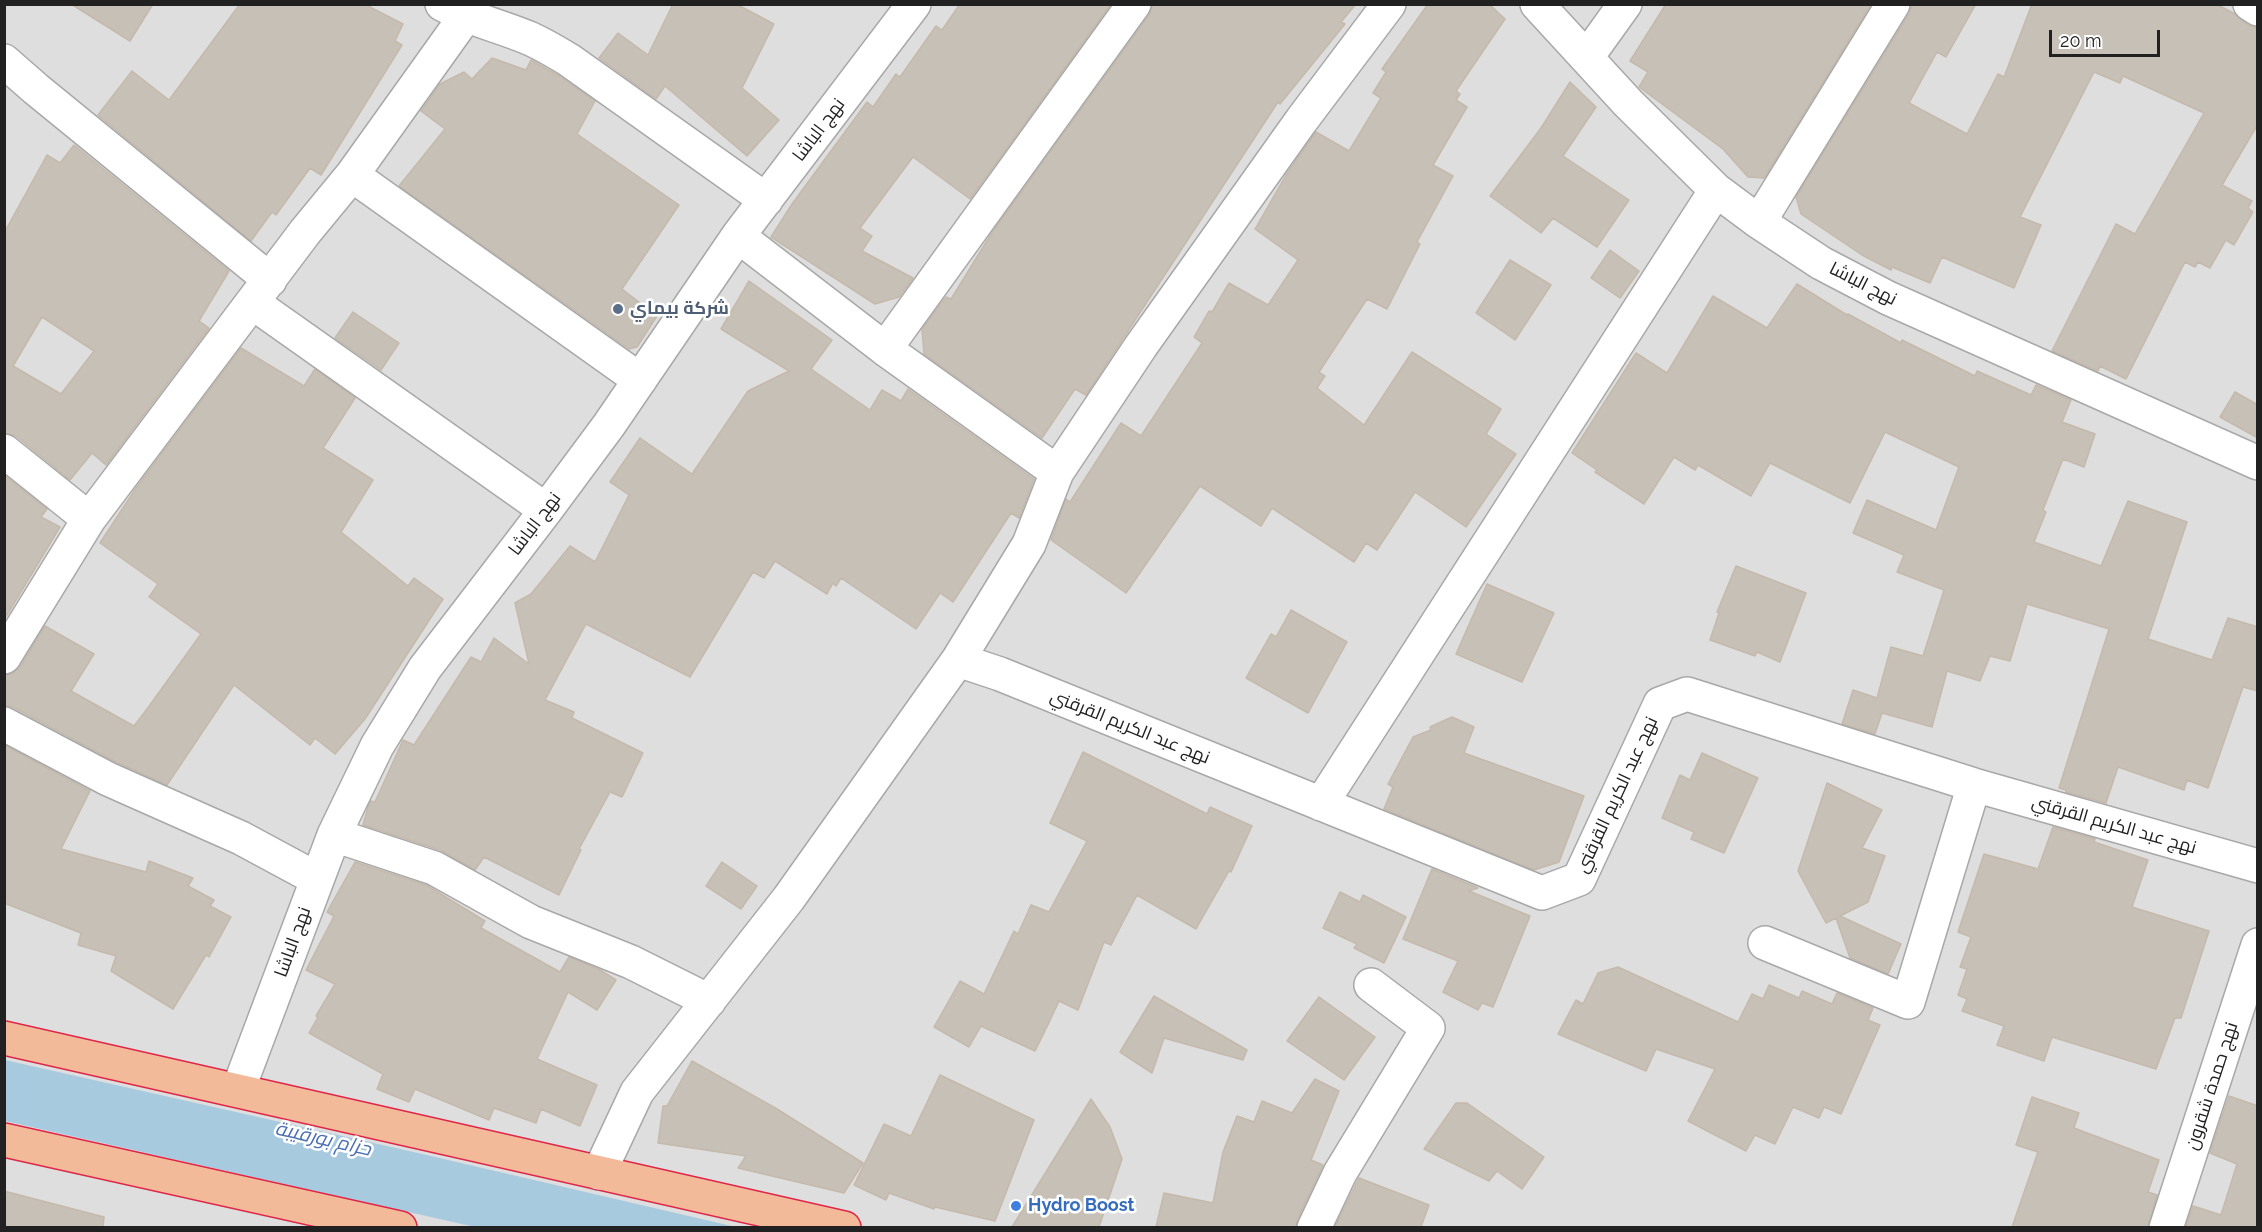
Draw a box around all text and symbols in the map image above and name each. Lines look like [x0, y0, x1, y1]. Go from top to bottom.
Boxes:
scale bar [2052, 18, 2163, 56]
text: 20 m [2060, 30, 2102, 51]
street label: نهج الباشا [788, 94, 850, 166]
street label: نهج الباشا [1825, 258, 1901, 310]
place label: شركة بيماي [630, 298, 729, 320]
marker: شركة بيماي [611, 302, 625, 316]
street label: نهج الباشا [504, 488, 566, 560]
street label: نهج عبد الكريم القرقني [1047, 685, 1213, 769]
street label: نهج عبد الكريم القرقني [1571, 713, 1663, 877]
street label: نهج عبد الكريم القرقني [2029, 791, 2199, 859]
street label: نهج الباشا [270, 904, 316, 980]
street label: نهج حمدة شقرون [2181, 1019, 2243, 1153]
water label: حزام بورقيبة [273, 1116, 373, 1162]
place label: Hydro Boost [1028, 1195, 1135, 1217]
marker: Hydro Boost [1009, 1199, 1023, 1213]

